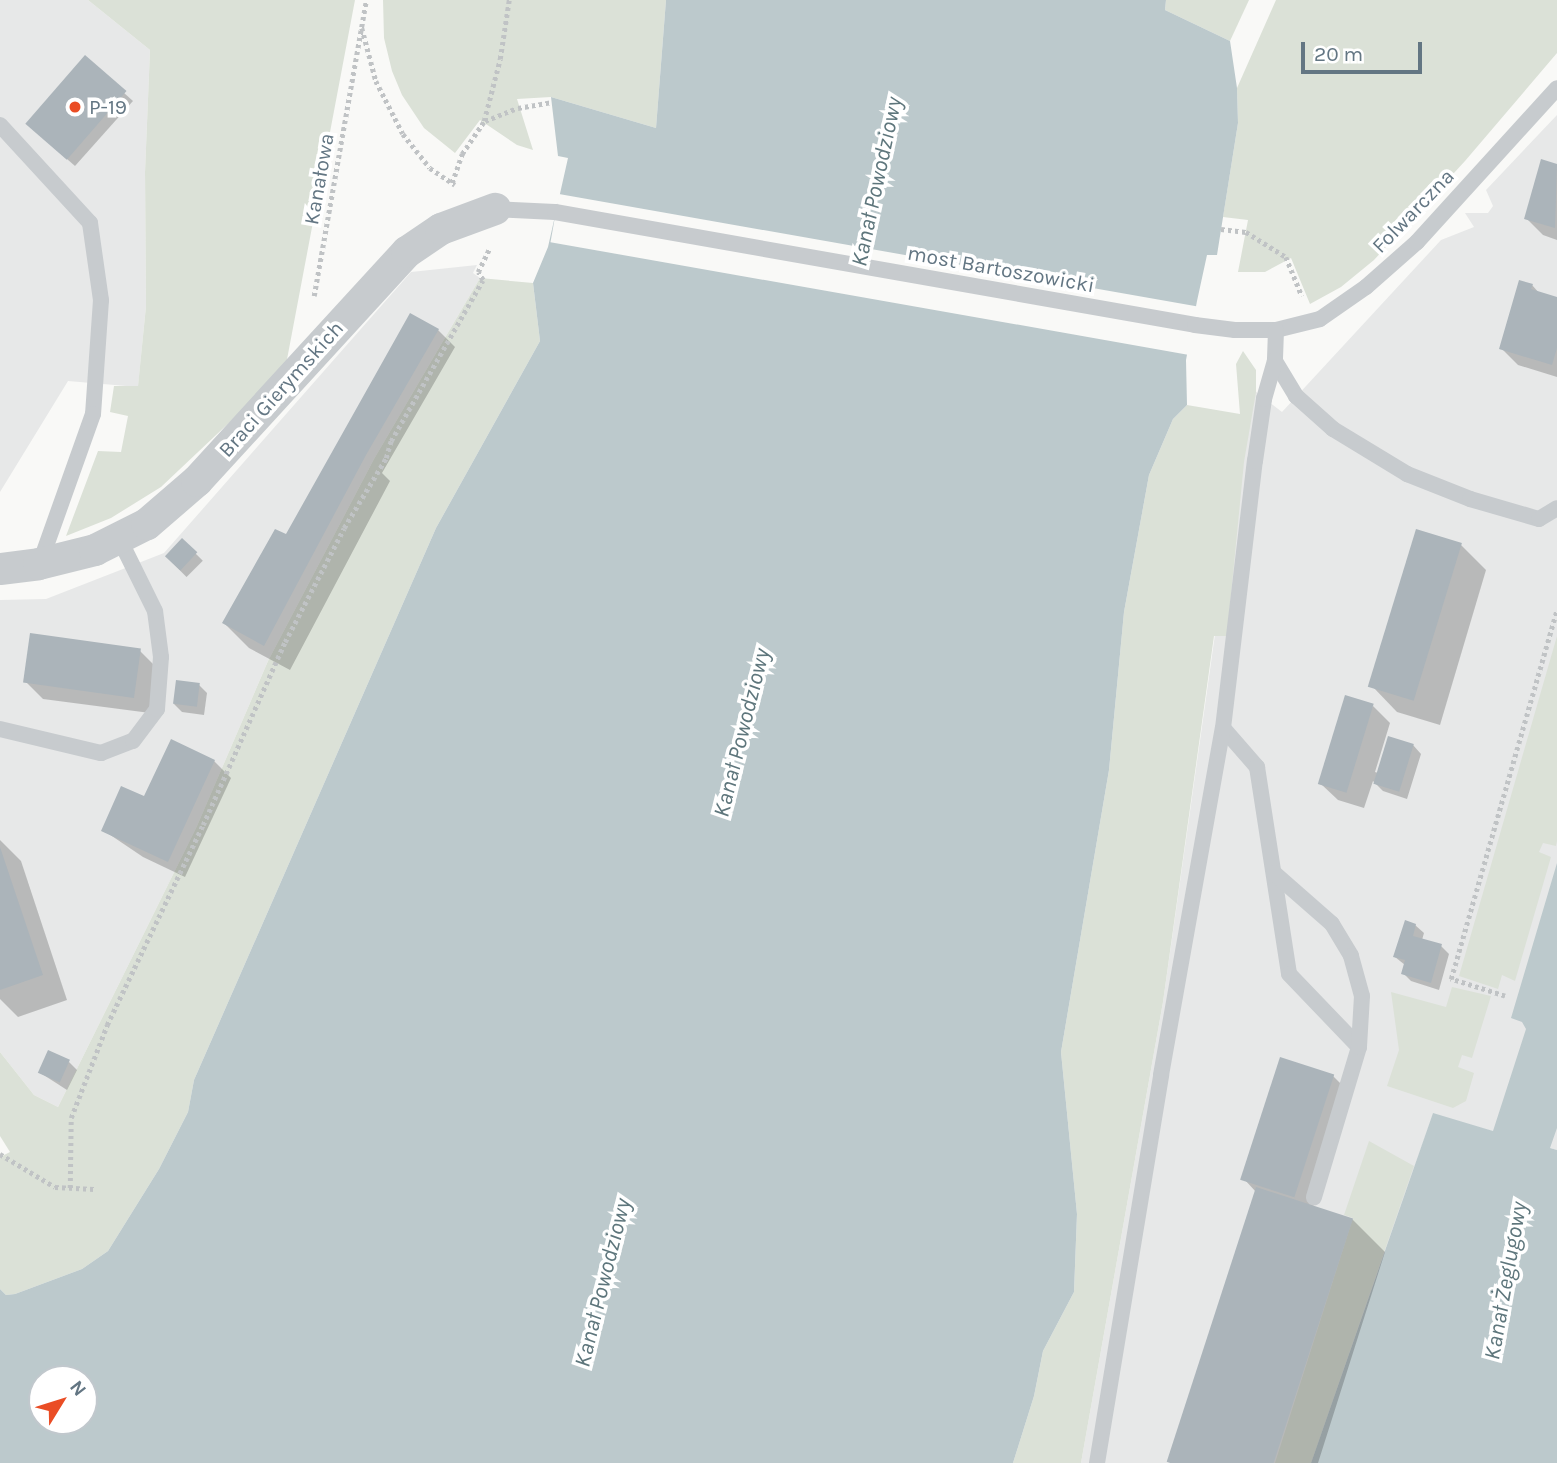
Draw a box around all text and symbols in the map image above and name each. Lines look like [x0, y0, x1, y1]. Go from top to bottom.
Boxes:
scale bar [1305, 28, 1426, 72]
text: 20 m [1314, 42, 1363, 66]
place label: P-19 [89, 94, 127, 120]
water label: Kanał Powodziowy [846, 95, 908, 269]
marker: P-19 [67, 99, 83, 115]
street label: Kanałowa [299, 131, 339, 227]
street label: Folwarczna [1367, 164, 1459, 258]
street label: most Bartoszowicki [906, 240, 1096, 298]
street label: Braci Gierymskich [213, 316, 349, 462]
water label: Kanał Powodziowy [708, 646, 776, 820]
water label: Kanał Powodziowy [569, 1196, 637, 1370]
water label: Kanał Żeglugowy [1479, 1200, 1533, 1362]
north arrow [28, 1365, 98, 1435]
text: N [65, 1376, 91, 1400]

